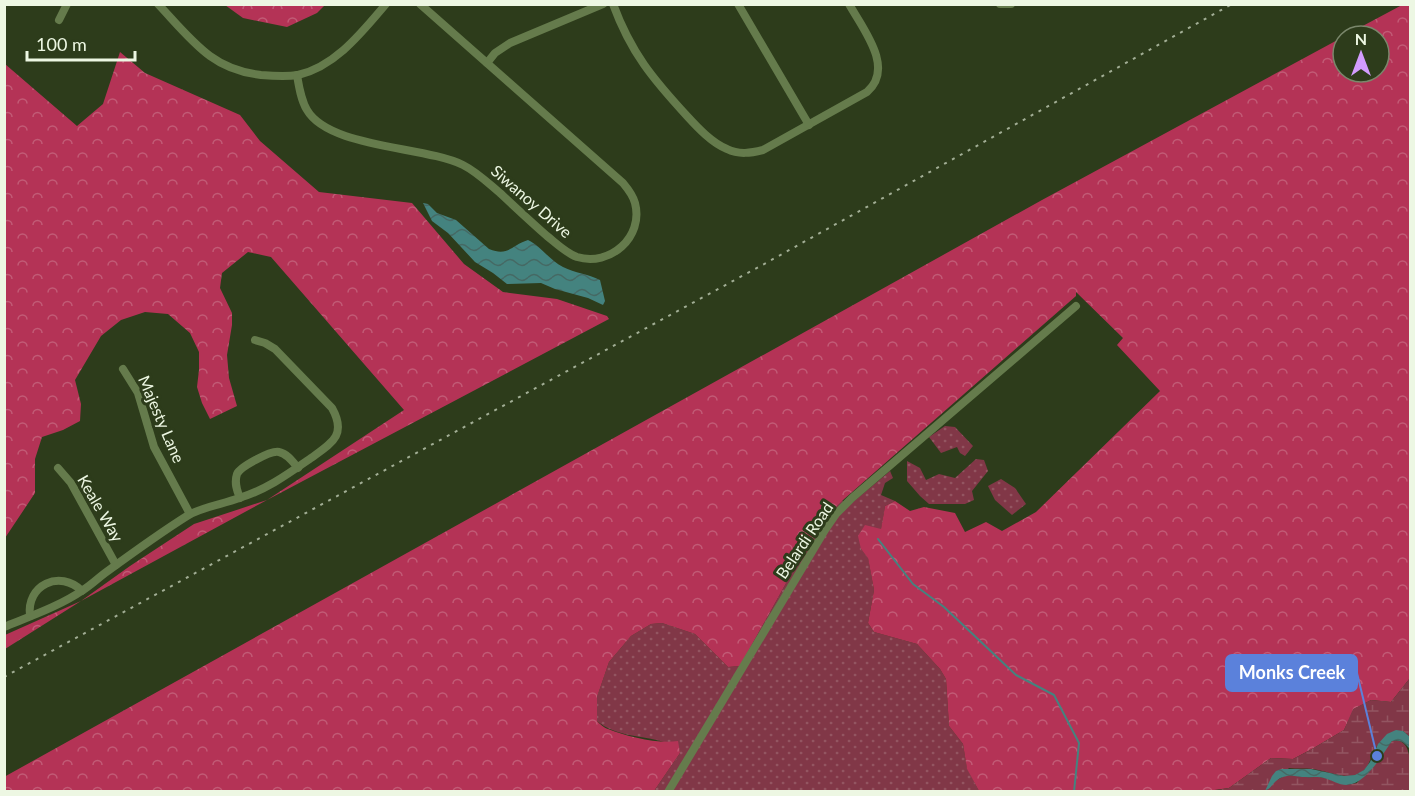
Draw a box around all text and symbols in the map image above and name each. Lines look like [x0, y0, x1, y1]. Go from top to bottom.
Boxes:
scale bar [27, 24, 135, 62]
north arrow [1331, 24, 1391, 84]
text: N [1355, 29, 1367, 48]
text: 100 m [36, 33, 87, 55]
street label: Siwanoy Drive [488, 161, 576, 241]
street label: Majesty Lane [135, 372, 189, 466]
street label: Keale Way [74, 471, 128, 546]
street label: Belardi Road [771, 498, 837, 582]
callout: Monks Creek [1226, 655, 1357, 691]
text: Monks Creek [1239, 661, 1346, 683]

